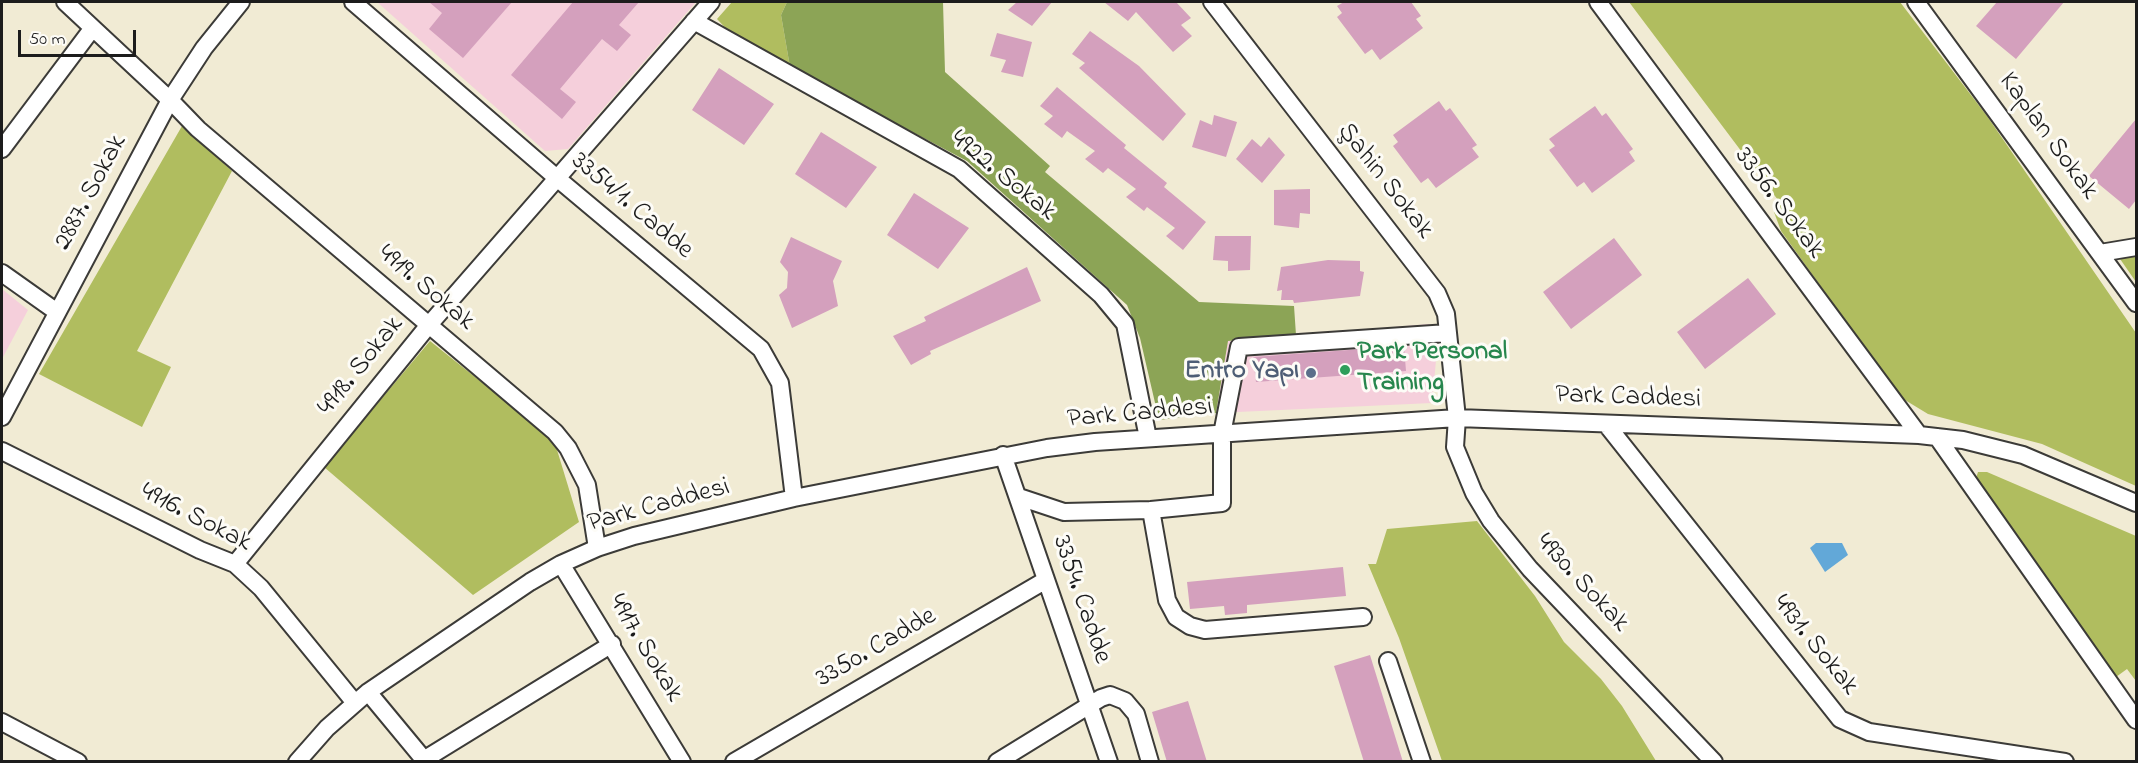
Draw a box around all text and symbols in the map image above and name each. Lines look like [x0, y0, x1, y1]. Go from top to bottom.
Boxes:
scale bar [21, 18, 140, 56]
text: 50 m [29, 27, 66, 53]
street label: Kaplan Sokak [1990, 67, 2104, 207]
street label: Şahin Sokak [1329, 117, 1439, 247]
street label: 4922. Sokak [942, 124, 1062, 230]
street label: 2887. Sokak [48, 130, 136, 256]
street label: 3356. Sokak [1726, 142, 1830, 266]
street label: 3354/1. Cadde [563, 146, 699, 268]
street label: 4919. Sokak [370, 239, 480, 339]
street label: 4918. Sokak [312, 311, 412, 423]
place label: Park Personal Training [1357, 338, 1507, 401]
place label: Entro Yapı [1185, 357, 1299, 389]
marker: Park Personal Training [1338, 363, 1352, 377]
marker: Entro Yapı [1304, 366, 1318, 380]
street label: Park Caddesi [1554, 380, 1702, 418]
street label: Park Caddesi [1066, 392, 1214, 438]
street label: Park Caddesi [584, 472, 734, 542]
street label: 4916. Sokak [134, 477, 256, 561]
street label: 4930. Sokak [1527, 528, 1635, 640]
street label: 3354. Cadde [1043, 532, 1117, 668]
street label: 4917. Sokak [599, 589, 689, 709]
street label: 4931. Sokak [1764, 589, 1864, 703]
street label: 3350. Cadde [811, 602, 943, 696]

